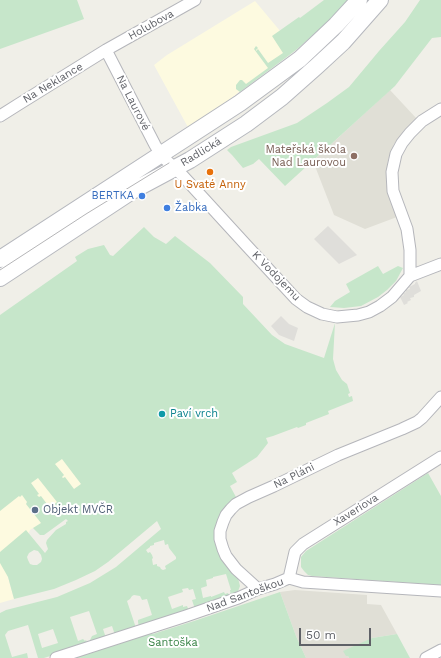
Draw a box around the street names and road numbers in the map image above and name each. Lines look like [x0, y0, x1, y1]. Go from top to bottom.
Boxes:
street label: Holubova [126, 7, 176, 43]
street label: Na Neklance [21, 60, 85, 106]
street label: Na Laurové [113, 73, 153, 133]
street label: Radlická [178, 135, 224, 169]
street label: K Vodojemu [249, 248, 303, 304]
street label: Na Pláni [271, 460, 317, 492]
street label: Xaveriova [331, 491, 381, 529]
street label: Nad Santoškou [205, 575, 285, 615]

